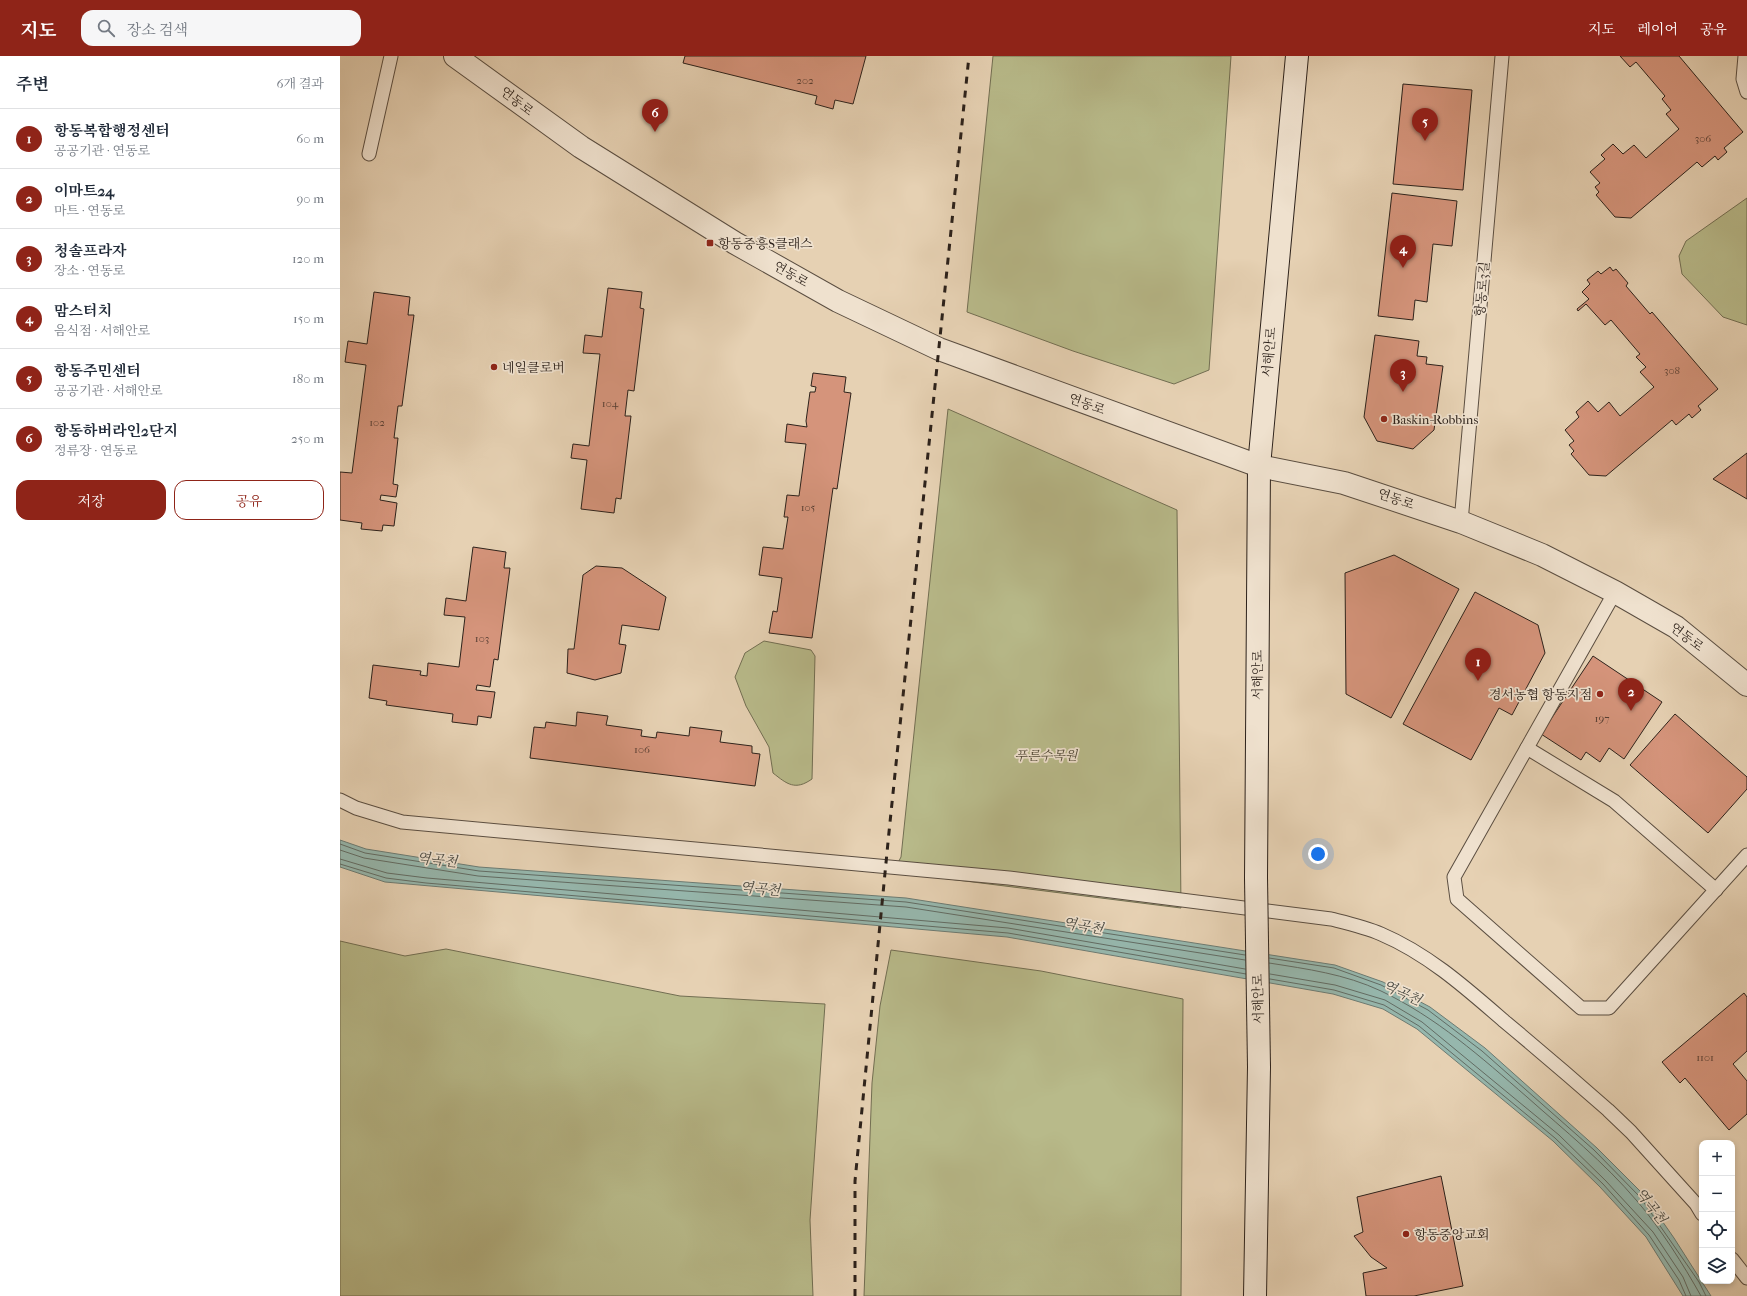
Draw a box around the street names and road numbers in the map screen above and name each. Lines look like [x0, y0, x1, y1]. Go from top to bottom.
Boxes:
street label: 연동로 [498, 83, 537, 119]
street label: 연동로 [771, 258, 811, 290]
street label: 항동로3길 [1472, 261, 1492, 317]
street label: 서해안로 [1259, 326, 1279, 378]
street label: 연동로 [1067, 391, 1108, 418]
street label: 연동로 [1376, 486, 1417, 512]
street label: 연동로 [1667, 620, 1707, 655]
street label: 서해안로 [1250, 649, 1265, 700]
street label: 서해안로 [1250, 973, 1266, 1024]

